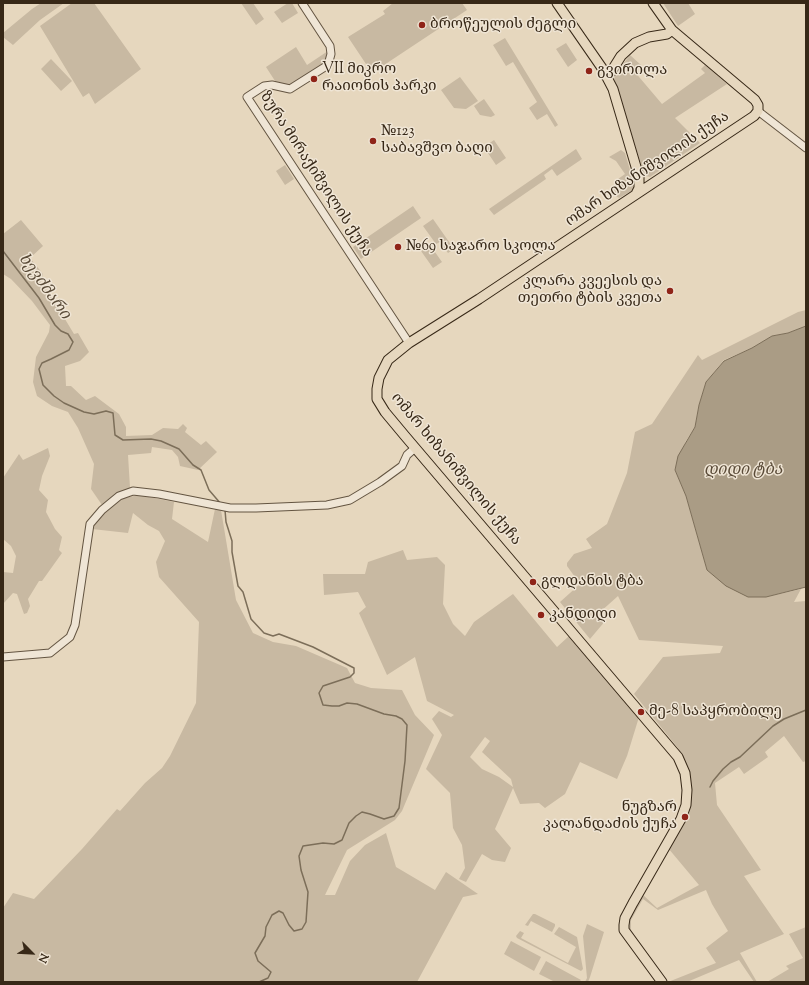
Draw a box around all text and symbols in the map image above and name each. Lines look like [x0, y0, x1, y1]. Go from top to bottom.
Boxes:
place label: ბროწეულის ძეგლი [430, 16, 576, 34]
marker: ბროწეულის ძეგლი [417, 20, 427, 30]
place label: VII მიკრო რაიონის პარკი [322, 61, 437, 96]
place label: გვირილა [597, 62, 667, 80]
marker: გვირილა [584, 66, 594, 76]
marker: VII მიკრო რაიონის პარკი [309, 74, 319, 84]
street label: ზურა მირაქიშვილის ქუჩა [255, 89, 375, 261]
street label: ომარ ხიზანიშვილის ქუჩა [563, 108, 733, 232]
place label: №123 საბავშვო ბაღი [381, 123, 493, 158]
marker: №123 საბავშვო ბაღი [368, 136, 378, 146]
place label: №69 საჯარო სკოლა [406, 238, 556, 256]
marker: №69 საჯარო სკოლა [393, 242, 403, 252]
water label: ხევძმარი [13, 250, 73, 324]
place label: კლარა კვეესის და თეთრი ტბის კვეთა [518, 273, 662, 308]
marker: კლარა კვეესის და თეთრი ტბის კვეთა [665, 286, 675, 296]
street label: ომარ ხიზანიშვილის ქუჩა [386, 390, 524, 550]
water label: დიდი ტბა [704, 461, 782, 481]
place label: გლდანის ტბა [541, 573, 644, 591]
marker: გლდანის ტბა [528, 577, 538, 587]
place label: კანდიდი [549, 606, 617, 624]
marker: კანდიდი [536, 610, 546, 620]
place label: მე-8 საპყრობილე [649, 703, 782, 721]
marker: მე-8 საპყრობილე [636, 707, 646, 717]
place label: ნუგზარ კალანდაძის ქუჩა [543, 799, 677, 834]
marker: ნუგზარ კალანდაძის ქუჩა [680, 812, 690, 822]
north arrow [12, 933, 52, 973]
text: N [34, 951, 52, 965]

